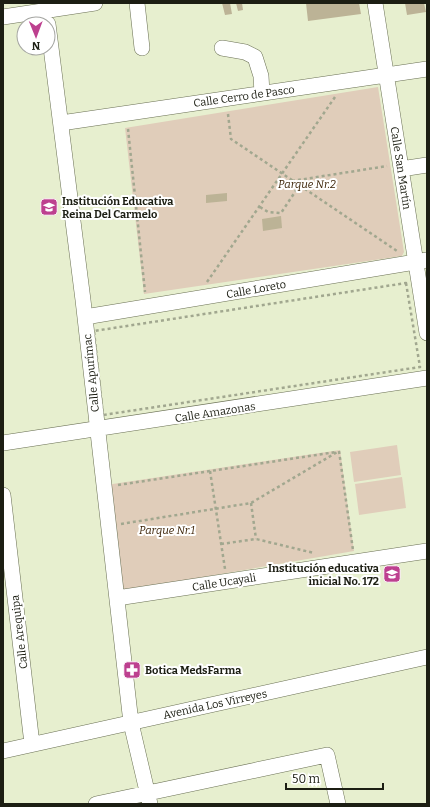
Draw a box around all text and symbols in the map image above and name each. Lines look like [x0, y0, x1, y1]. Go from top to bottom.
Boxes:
north arrow [16, 16, 56, 56]
text: N [31, 39, 41, 52]
street label: Calle Cerro de Pasco [193, 83, 296, 110]
street label: Calle San Martín [388, 126, 413, 210]
park label: Parque Nr.2 [278, 178, 336, 191]
place label: Institución Educativa Reina Del Carmelo [62, 195, 174, 221]
school or university icon: Institución Educativa Reina Del Carmelo [39, 197, 59, 217]
street label: Calle Loreto [225, 278, 287, 301]
street label: Calle Apurímac [81, 333, 102, 413]
street label: Calle Amazonas [174, 400, 256, 425]
park label: Parque Nr.1 [139, 524, 195, 537]
place label: Institución educativa inicial No. 172 [268, 562, 380, 588]
school or university icon: Institución educativa inicial No. 172 [382, 564, 402, 584]
street label: Calle Ucayali [191, 571, 258, 594]
street label: Calle Arequipa [8, 594, 30, 670]
pharmacy icon: Botica MedsFarma [122, 660, 142, 680]
place label: Botica MedsFarma [145, 664, 242, 677]
street label: Avenida Los Virreyes [162, 687, 268, 722]
scale bar [286, 765, 383, 791]
text: 50 m [292, 772, 321, 786]

